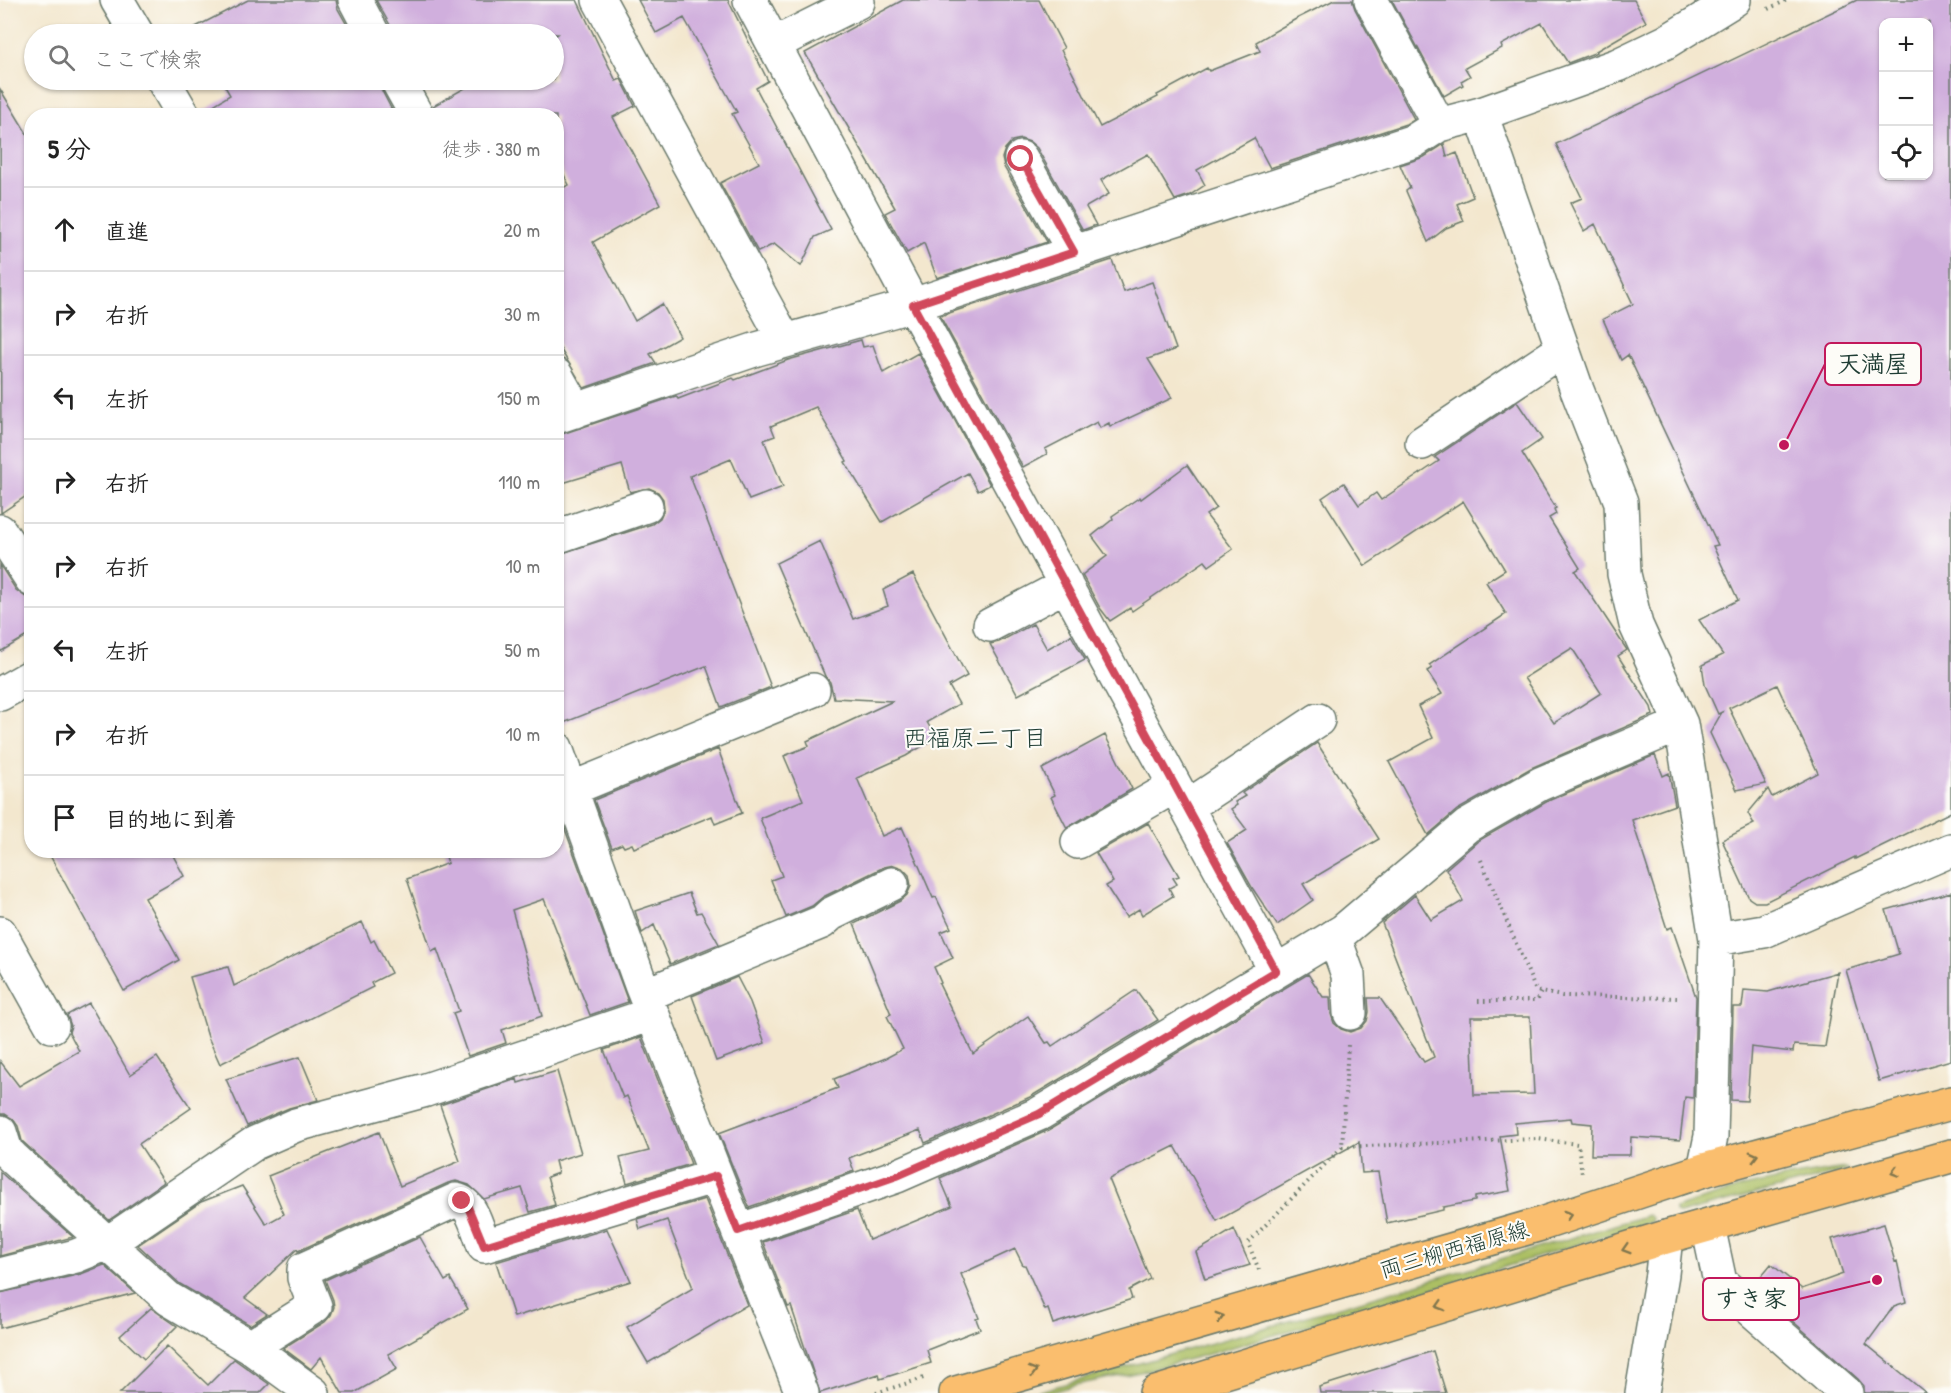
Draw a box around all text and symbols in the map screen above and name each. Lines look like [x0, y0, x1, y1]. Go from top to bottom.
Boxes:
map controls [1879, 18, 1933, 180]
button: + [1879, 18, 1933, 72]
search box [24, 24, 564, 90]
icon: search [45, 41, 78, 74]
text: ここで検索 [93, 44, 203, 74]
button: − [1879, 72, 1933, 126]
button: locate [1879, 126, 1933, 180]
text: 5 分 [48, 131, 91, 166]
text: 徒歩 · 380 m [442, 135, 540, 162]
route start [1007, 145, 1033, 171]
icon: ahead [48, 213, 81, 246]
text: 直進 [105, 216, 149, 246]
text: 20 m [503, 216, 540, 243]
icon: right [48, 297, 81, 330]
text: 右折 [105, 300, 149, 330]
text: 30 m [504, 300, 540, 327]
callout: 天満屋 [1825, 343, 1921, 385]
text: 天満屋 [1837, 347, 1909, 379]
icon: left [48, 381, 81, 414]
text: 左折 [105, 384, 149, 414]
text: 150 m [497, 384, 540, 411]
icon: right [48, 465, 81, 498]
text: 右折 [105, 468, 149, 498]
text: 110 m [498, 468, 540, 495]
icon: right [48, 549, 81, 582]
text: 右折 [105, 552, 149, 582]
text: 10 m [506, 552, 540, 579]
icon: left [48, 633, 81, 666]
text: 左折 [105, 636, 149, 666]
text: 50 m [504, 636, 540, 663]
icon: right [48, 717, 81, 750]
text: 右折 [105, 720, 149, 750]
text: 10 m [506, 720, 540, 747]
district label: 西福原二丁目 [903, 721, 1047, 753]
icon: arrive [48, 801, 81, 834]
text: 目的地に到着 [105, 804, 237, 834]
one-way arrow [1748, 1151, 1759, 1163]
one-way arrow [1890, 1165, 1901, 1177]
route end [448, 1187, 474, 1213]
one-way arrow [1562, 1209, 1573, 1222]
street label: 両三柳西福原線 [1376, 1213, 1532, 1285]
one-way arrow [1622, 1242, 1632, 1254]
callout: すき家 [1703, 1278, 1799, 1320]
text: すき家 [1715, 1282, 1787, 1314]
one-way arrow [1435, 1299, 1446, 1311]
one-way arrow [1214, 1312, 1225, 1324]
one-way arrow [1027, 1366, 1038, 1378]

